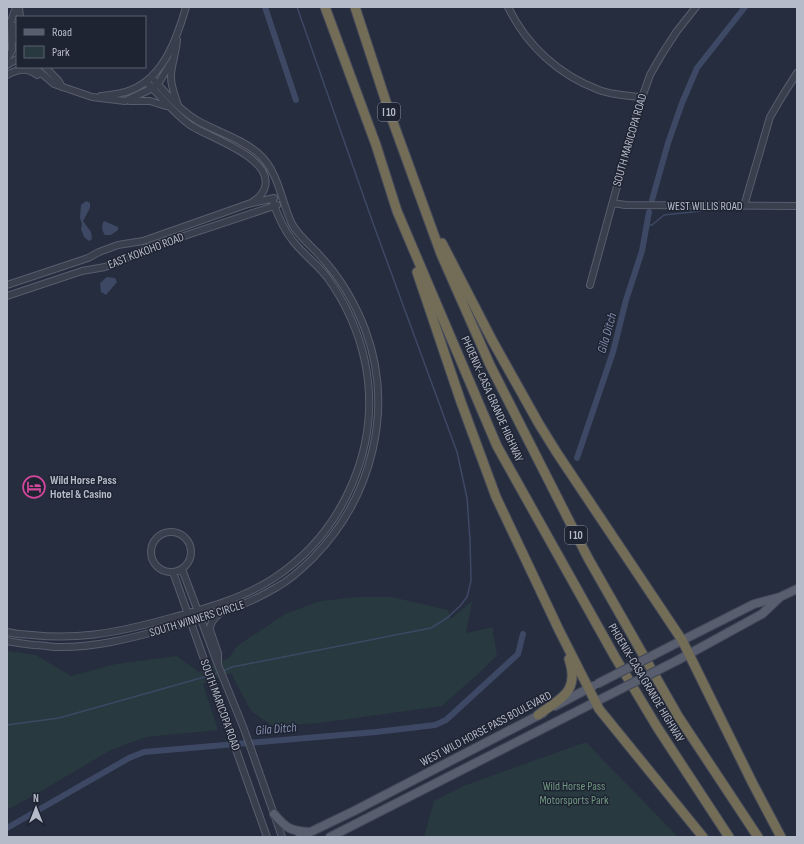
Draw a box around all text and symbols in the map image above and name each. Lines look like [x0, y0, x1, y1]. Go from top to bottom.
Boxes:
legend [16, 16, 146, 68]
text: Road [52, 25, 72, 40]
text: Park [52, 45, 70, 60]
street label: SOUTH MARICOPA ROAD [610, 92, 650, 188]
road number: I 10 [378, 103, 400, 121]
street label: WEST WILLIS ROAD [667, 199, 743, 214]
street label: EAST KOKOHO ROAD [106, 230, 186, 272]
water label: Gila Ditch [594, 310, 621, 355]
street label: PHOENIX-CASA GRANDE HIGHWAY [457, 334, 527, 464]
place label: Wild Horse Pass Hotel & Casino [50, 473, 117, 502]
hotel icon: Wild Horse Pass Hotel & Casino [21, 474, 47, 500]
road number: I 10 [565, 526, 587, 544]
street label: SOUTH WINNERS CIRCLE [148, 597, 246, 641]
street label: PHOENIX-CASA GRANDE HIGHWAY [605, 621, 687, 745]
street label: SOUTH MARICOPA ROAD [197, 657, 243, 753]
street label: WEST WILD HORSE PASS BOULEVARD [418, 688, 554, 770]
water label: Gila Ditch [255, 719, 298, 739]
park label: Wild Horse Pass Motorsports Park [539, 779, 609, 808]
north arrow [16, 788, 56, 828]
text: N [33, 792, 39, 805]

